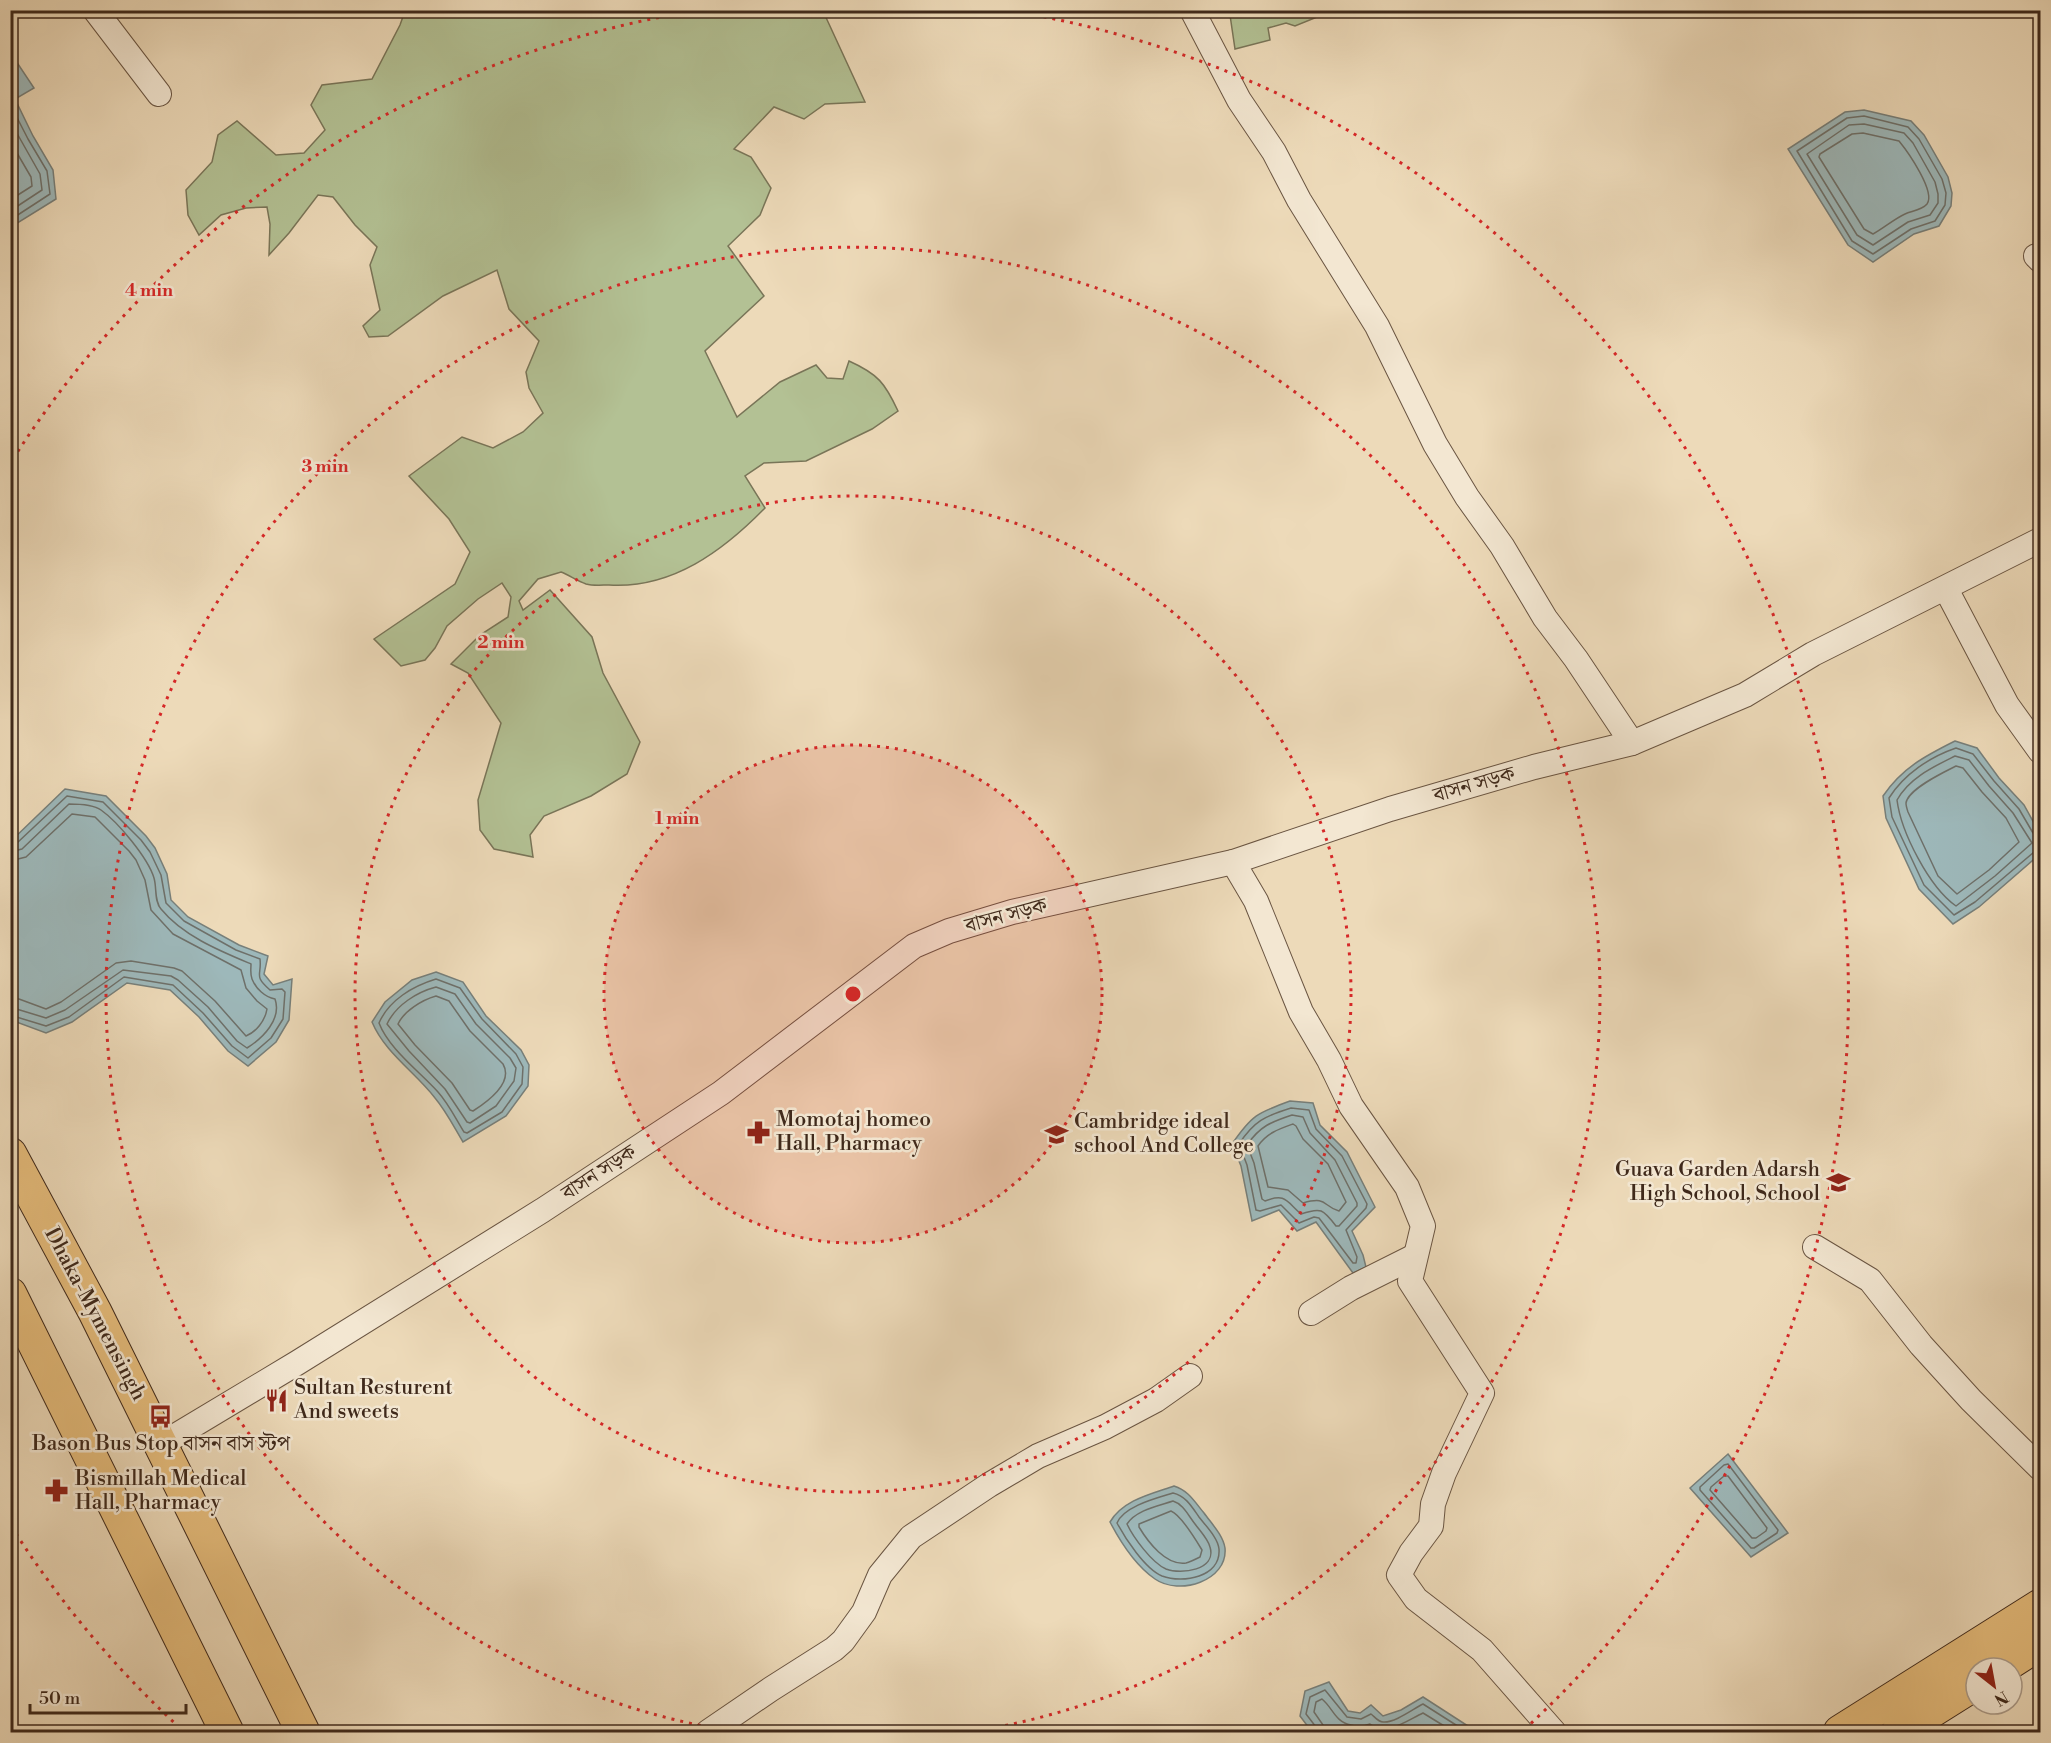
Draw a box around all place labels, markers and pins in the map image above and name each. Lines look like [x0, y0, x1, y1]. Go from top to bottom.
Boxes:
centre of rings [843, 984, 863, 1004]
place label: Momotaj homeo Hall, Pharmacy [776, 1107, 931, 1157]
place label: Cambridge ideal school And College [1074, 1109, 1254, 1159]
pharmacy icon: Momotaj homeo Hall, Pharmacy [745, 1119, 771, 1145]
school or university icon: Cambridge ideal school And College [1043, 1121, 1069, 1147]
place label: Guava Garden Adarsh High School, School [1615, 1157, 1820, 1207]
school or university icon: Guava Garden Adarsh High School, School [1825, 1169, 1851, 1195]
place label: Sultan Resturent And sweets [293, 1375, 453, 1425]
restaurant icon: Sultan Resturent And sweets [263, 1387, 289, 1413]
bus stop icon: Bason Bus Stop বাসন বাস স্টপ [148, 1403, 174, 1429]
place label: Bason Bus Stop বাসন বাস স্টপ [31, 1431, 291, 1457]
place label: Bismillah Medical Hall, Pharmacy [74, 1466, 247, 1516]
pharmacy icon: Bismillah Medical Hall, Pharmacy [44, 1478, 70, 1504]

